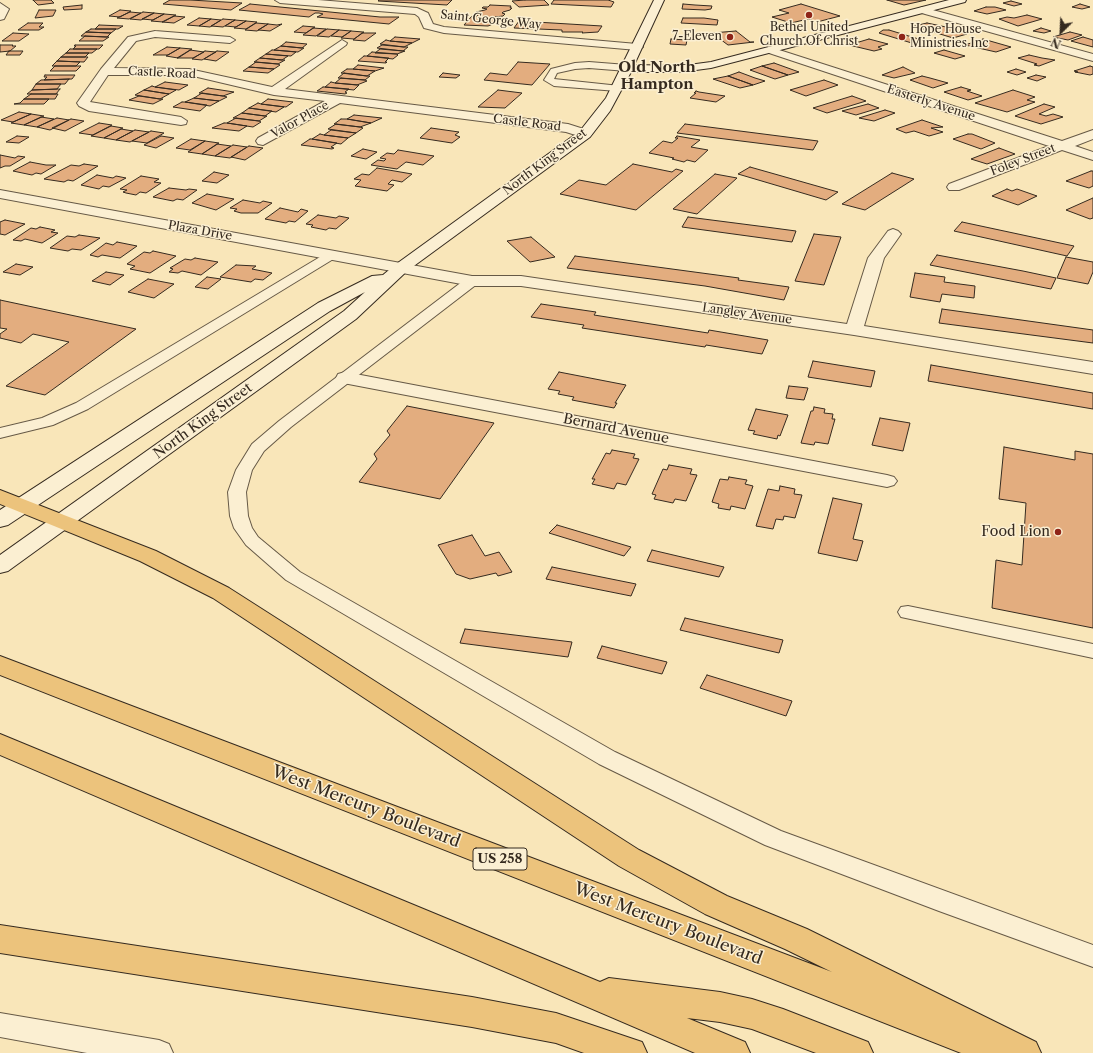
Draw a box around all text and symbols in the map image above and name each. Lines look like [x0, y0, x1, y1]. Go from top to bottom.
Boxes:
street label: Saint George Way [440, 8, 542, 32]
marker: Bethel United Church Of Christ [804, 10, 814, 20]
north arrow [1041, 12, 1081, 52]
place label: Bethel United Church Of Christ [760, 21, 858, 49]
place label: Hope House Ministries Inc [910, 23, 989, 51]
place label: 7-Eleven [672, 30, 722, 44]
marker: 7-Eleven [725, 32, 735, 42]
marker: Hope House Ministries Inc [897, 32, 907, 42]
text: N [1049, 35, 1063, 51]
district label: Old North Hampton [618, 59, 696, 94]
street label: Castle Road [128, 64, 196, 82]
street label: Easterly Avenue [885, 82, 977, 124]
street label: Valor Place [269, 98, 331, 142]
street label: Castle Road [492, 112, 562, 134]
street label: North King Street [500, 126, 590, 198]
street label: Foley Street [988, 141, 1058, 179]
street label: Plaza Drive [167, 218, 233, 244]
street label: Langley Avenue [701, 301, 793, 327]
street label: North King Street [150, 380, 256, 462]
street label: Bernard Avenue [562, 411, 670, 447]
place label: Food Lion [981, 524, 1050, 540]
marker: Food Lion [1053, 527, 1063, 537]
street label: West Mercury Boulevard [269, 762, 463, 852]
road number: US 258 [473, 848, 527, 870]
street label: West Mercury Boulevard [571, 879, 765, 969]

